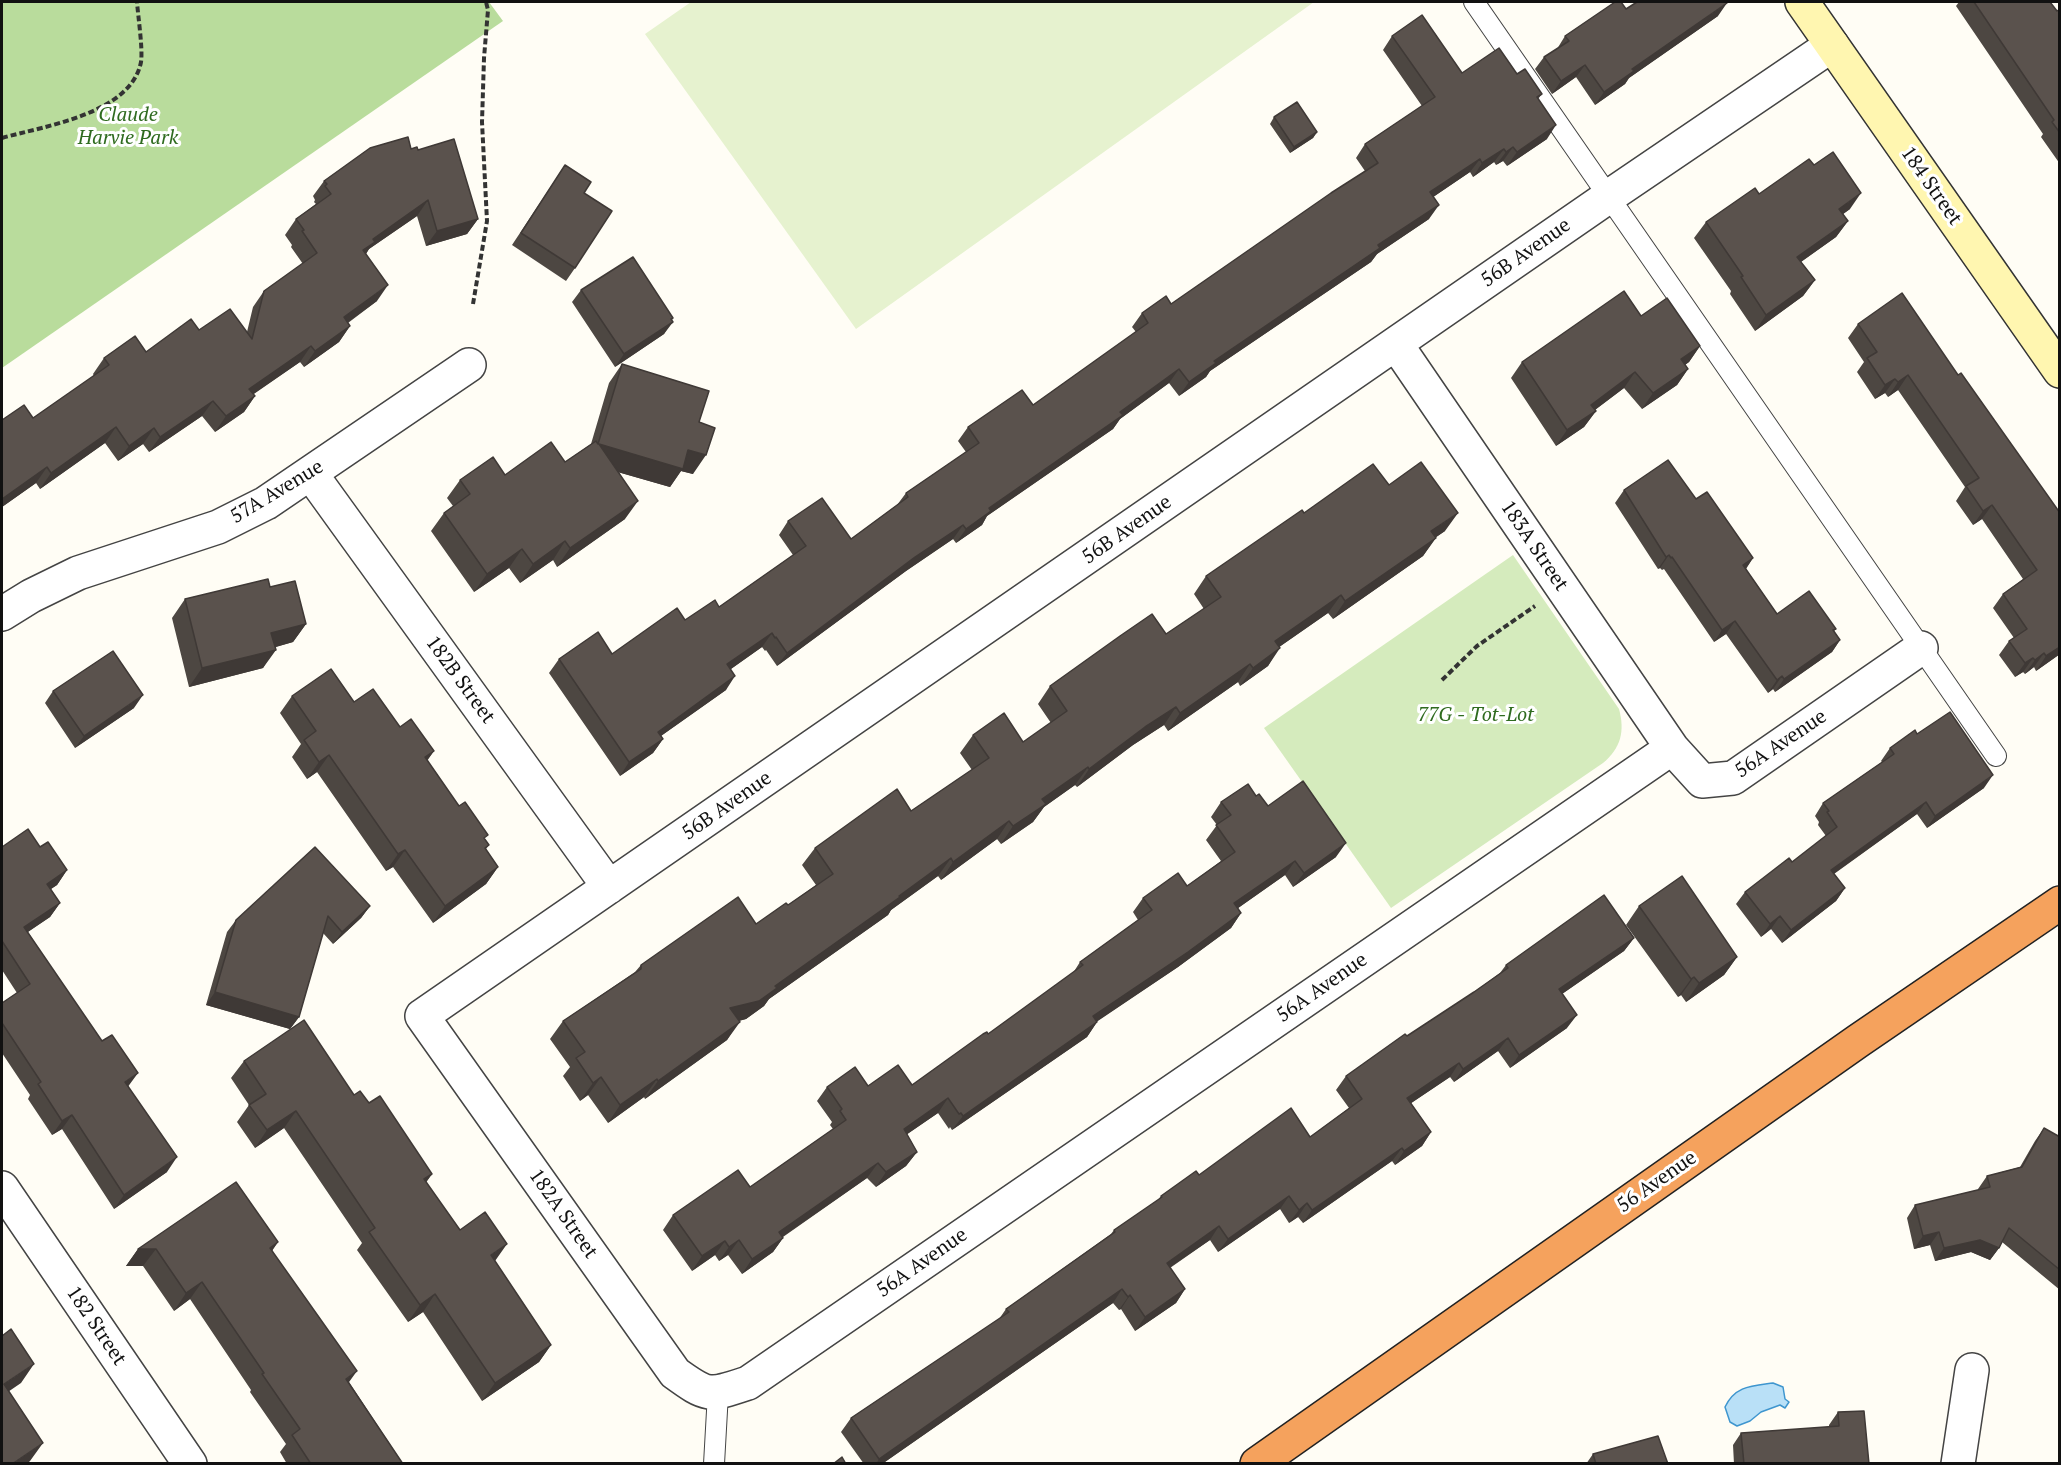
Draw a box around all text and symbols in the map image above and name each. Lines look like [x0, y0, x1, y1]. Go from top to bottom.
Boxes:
park label: Claude Harvie Park [78, 103, 178, 150]
street label: 184 Street [1895, 142, 1967, 230]
street label: 56B Avenue [1477, 213, 1575, 293]
street label: 57A Avenue [226, 455, 328, 529]
street label: 56B Avenue [1078, 490, 1176, 570]
street label: 183A Street [1495, 496, 1573, 596]
street label: 182B Street [420, 631, 500, 729]
park label: 77G - Tot-Lot [1418, 703, 1534, 727]
street label: 56A Avenue [1731, 705, 1831, 783]
street label: 56B Avenue [678, 766, 776, 846]
street label: 56A Avenue [1272, 948, 1372, 1028]
street label: 56 Avenue [1613, 1146, 1701, 1218]
street label: 182A Street [523, 1165, 603, 1263]
street label: 56A Avenue [872, 1223, 972, 1303]
street label: 182 Street [61, 1282, 131, 1370]

